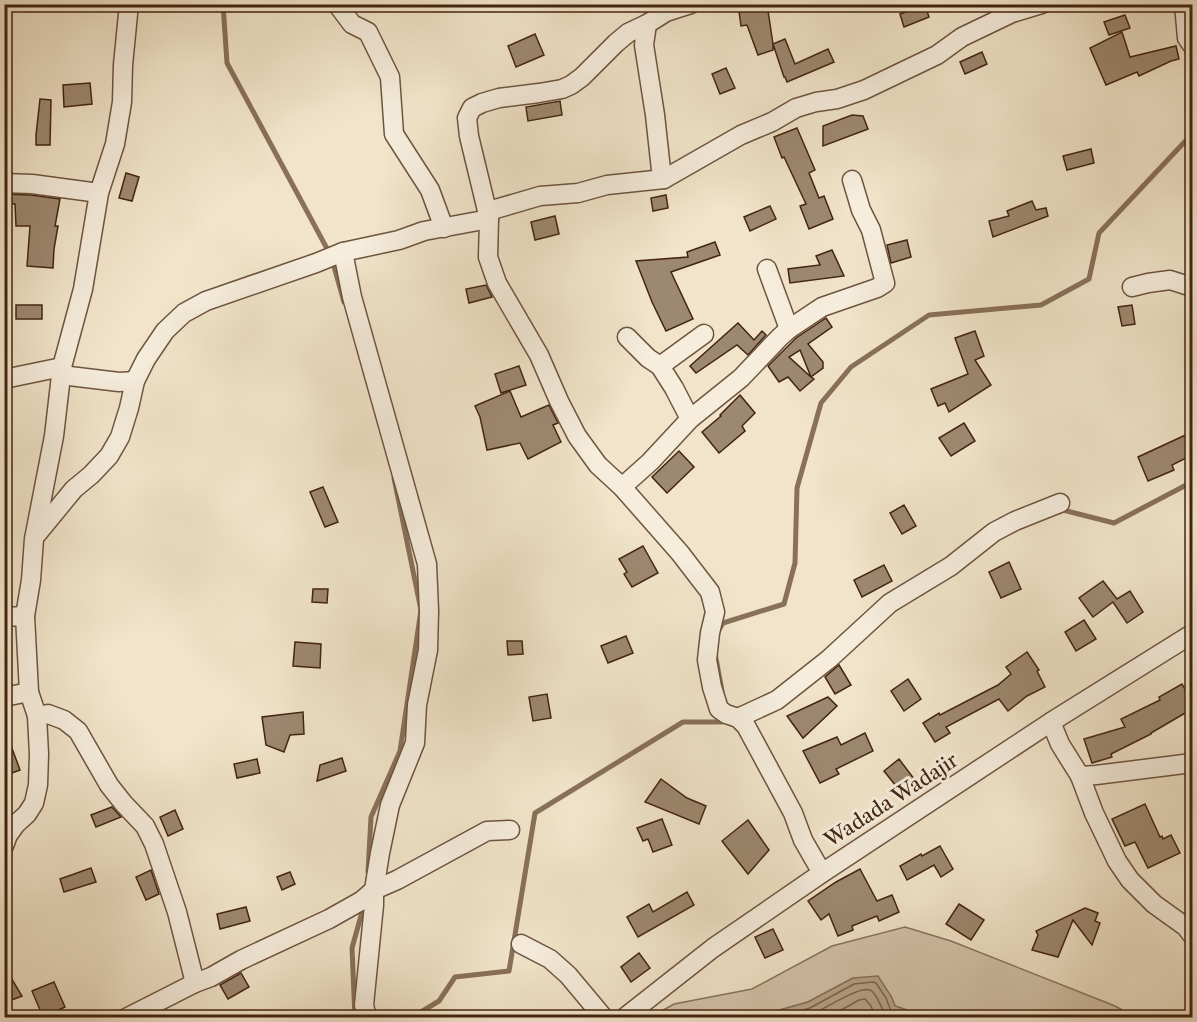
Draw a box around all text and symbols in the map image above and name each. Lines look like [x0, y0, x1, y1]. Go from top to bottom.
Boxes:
street label: Wadada Wadajir [819, 748, 963, 853]

